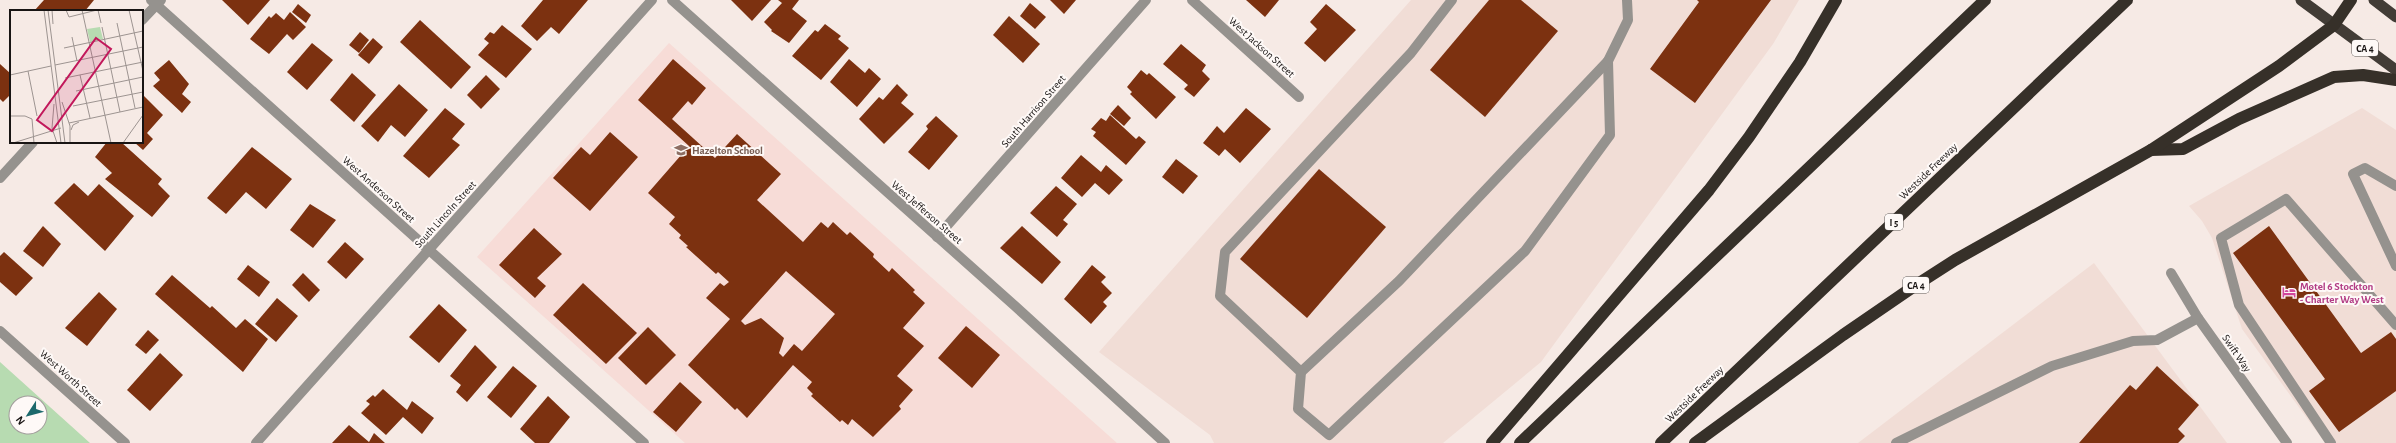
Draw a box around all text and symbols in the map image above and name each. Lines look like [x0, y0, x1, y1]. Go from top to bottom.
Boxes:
inset map [10, 10, 143, 143]
street label: West Jackson Street [1227, 15, 1297, 80]
road number: CA 4 [2352, 40, 2378, 56]
street label: South Harrison Street [999, 73, 1068, 150]
street label: Westside Freeway [1897, 141, 1960, 202]
school or university icon: Hazelton School [673, 142, 689, 158]
place label: Hazelton School [692, 145, 763, 156]
street label: West Anderson Street [341, 154, 417, 225]
street label: South Lincoln Street [413, 178, 478, 250]
street label: West Jefferson Street [889, 179, 965, 246]
road number: I 5 [1885, 214, 1903, 230]
road number: CA 4 [1903, 277, 1929, 293]
place label: Motel 6 Stockton - Charter Way West [2300, 281, 2384, 305]
hotel icon: Motel 6 Stockton - Charter Way West [2281, 284, 2297, 300]
street label: Swift Way [2220, 333, 2253, 374]
street label: West Worth Street [38, 348, 104, 409]
street label: Westside Freeway [1663, 364, 1726, 425]
north arrow [8, 395, 48, 435]
text: N [14, 414, 27, 427]

